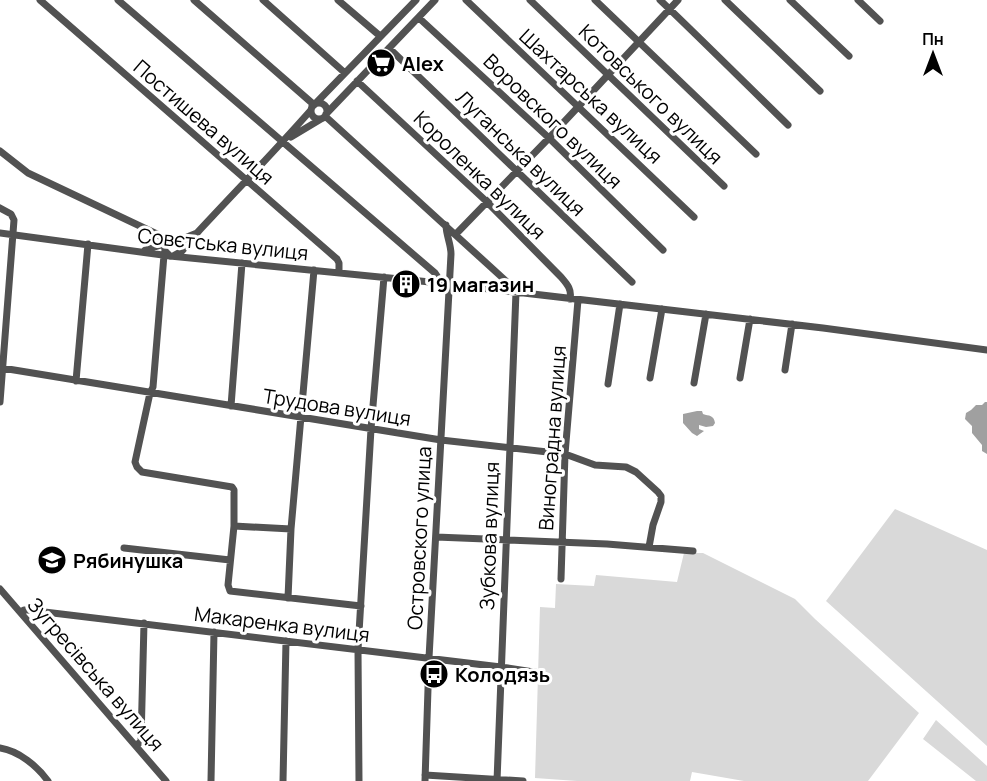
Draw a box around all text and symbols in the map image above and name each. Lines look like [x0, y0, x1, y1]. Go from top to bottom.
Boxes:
street label: Котовського вулиця [573, 18, 729, 170]
street label: Шахтарська вулиця [514, 23, 668, 169]
north arrow [903, 24, 963, 84]
text: Пн [922, 28, 944, 50]
supermarket icon: Alex [365, 47, 397, 79]
street label: Воровского вулиця [478, 48, 628, 194]
place label: Alex [402, 50, 444, 77]
street label: Постишева вулиця [128, 53, 280, 191]
street label: Луганська вулиця [450, 84, 592, 222]
street label: Короленка вулиця [408, 105, 552, 245]
street label: Совєтська вулиця [136, 222, 310, 266]
building icon: 19 магазин [390, 268, 422, 300]
place label: 19 магазин [427, 271, 534, 298]
street label: Виноградна вулиця [532, 344, 572, 532]
street label: Трудова вулиця [261, 382, 413, 432]
street label: Островского улица [401, 445, 437, 631]
street label: Зубкова вулиця [473, 461, 505, 611]
school or university icon: Рябинушка [36, 544, 68, 576]
place label: Рябинушка [73, 547, 183, 574]
street label: Зугресівська вулиця [22, 591, 170, 757]
street label: Макаренка вулиця [193, 600, 371, 648]
bus stop icon: Колодязь [418, 658, 450, 690]
place label: Колодязь [455, 661, 550, 688]

